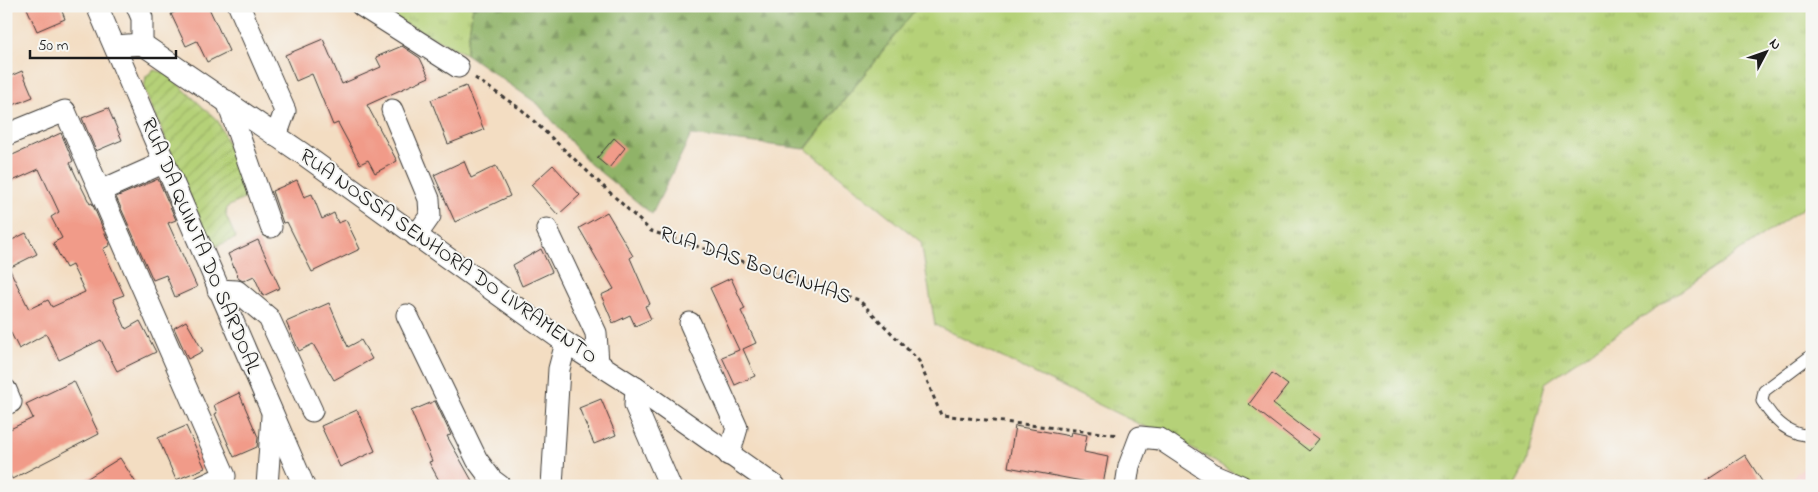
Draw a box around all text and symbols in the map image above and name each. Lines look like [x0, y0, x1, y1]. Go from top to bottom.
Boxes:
scale bar [30, 28, 176, 60]
north arrow [1740, 28, 1790, 78]
text: N [1764, 34, 1786, 55]
text: 50 m [38, 35, 69, 57]
street label: RUA DA QUINTA DO SARDOAL [132, 113, 268, 379]
street label: RUA NOSSA SENHORA DO LIVRAMENTO [293, 142, 603, 372]
street label: RUA DAS BOUCINHAS [655, 219, 855, 313]

